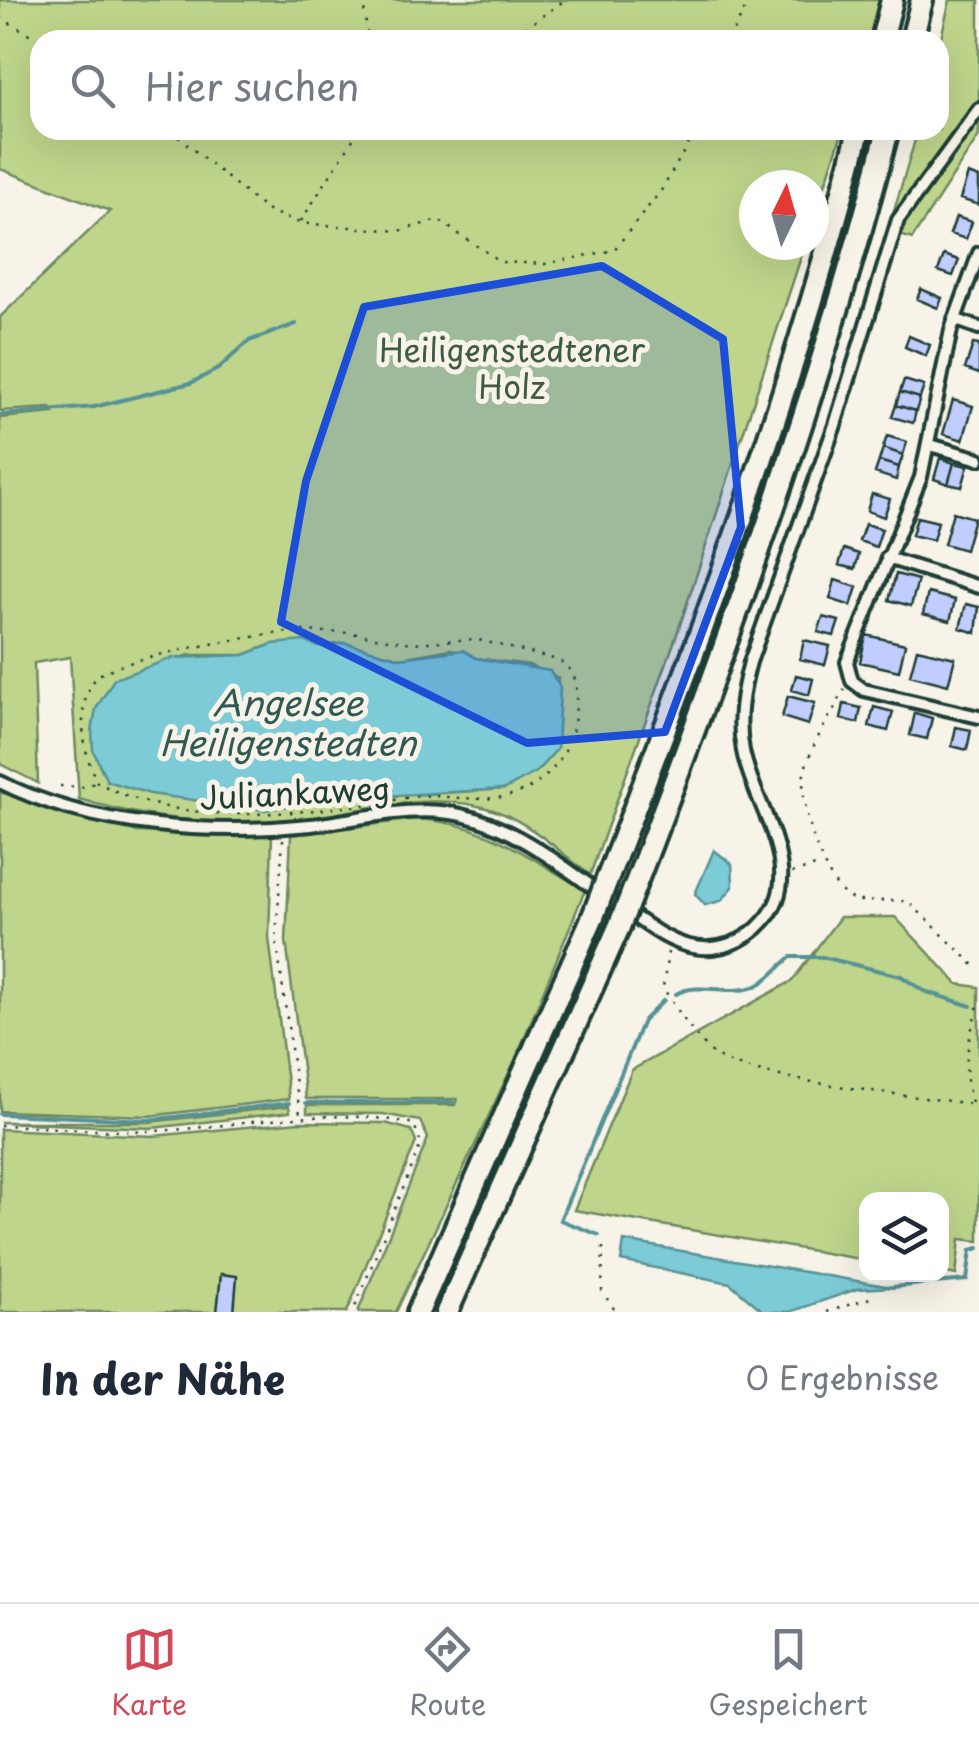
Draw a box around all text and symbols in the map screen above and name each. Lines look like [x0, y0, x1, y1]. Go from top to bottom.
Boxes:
search box [30, 30, 949, 140]
text: Hier suchen [145, 57, 359, 114]
icon: search [65, 58, 120, 113]
north arrow [739, 170, 829, 260]
park label: Heiligenstedtener Holz [379, 325, 645, 410]
water label: Angelsee Heiligenstedten [160, 675, 418, 768]
street label: Juliankaweg [198, 763, 392, 821]
map controls [859, 1192, 949, 1282]
button: layers [859, 1192, 949, 1282]
text: In der Nähe [40, 1346, 285, 1409]
text: 0 Ergebnisse [746, 1353, 939, 1401]
tab: Karte [111, 1622, 187, 1725]
tab: Route [409, 1622, 486, 1725]
tab: Gespeichert [709, 1622, 868, 1725]

